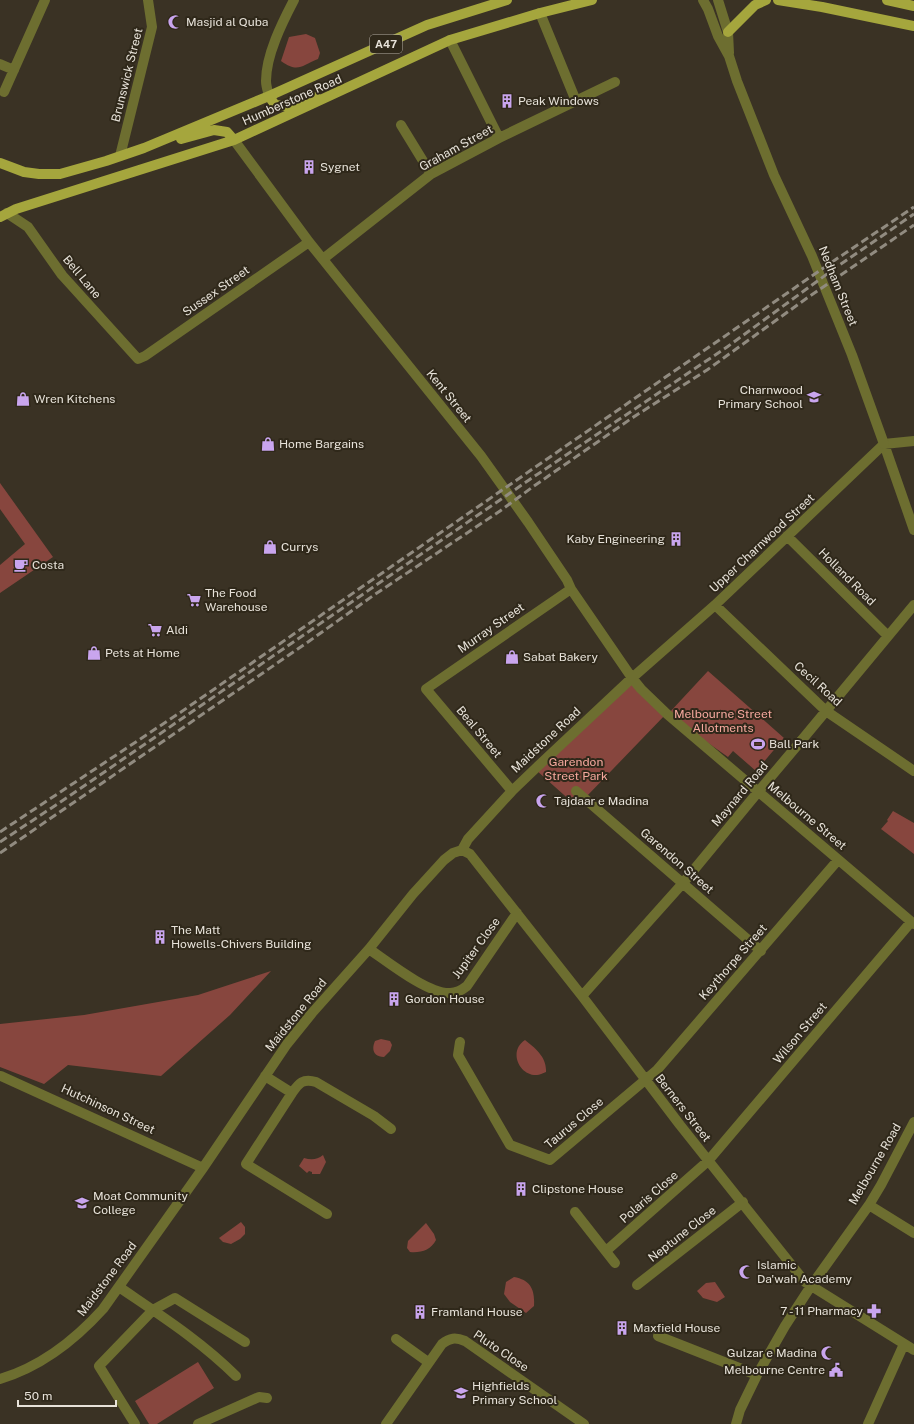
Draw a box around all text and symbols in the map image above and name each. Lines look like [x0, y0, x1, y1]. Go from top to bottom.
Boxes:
mosque icon: Masjid al Quba [167, 14, 183, 30]
place label: Masjid al Quba [186, 15, 268, 29]
street label: Brunswick Street [109, 26, 146, 123]
road number: A47 [370, 35, 402, 53]
street label: Humberstone Road [240, 72, 344, 128]
building icon: Peak Windows [499, 93, 515, 109]
place label: Peak Windows [518, 94, 599, 108]
street label: Graham Street [417, 122, 495, 174]
building icon: Sygnet [301, 159, 317, 175]
place label: Sygnet [320, 160, 360, 174]
street label: Nedham Street [816, 244, 861, 328]
street label: Bell Lane [60, 253, 104, 302]
street label: Sussex Street [180, 263, 252, 319]
street label: Kent Street [423, 367, 475, 426]
place label: Charnwood Primary School [718, 383, 803, 411]
school or university icon: Charnwood Primary School [806, 389, 822, 405]
shop icon: Wren Kitchens [15, 391, 31, 407]
place label: Wren Kitchens [34, 392, 115, 406]
shop icon: Home Bargains [260, 436, 276, 452]
place label: Home Bargains [279, 437, 364, 451]
street label: Upper Charnwood Street [707, 491, 818, 595]
building icon: Kaby Engineering [668, 531, 684, 547]
place label: Kaby Engineering [567, 532, 665, 546]
shop icon: Currys [262, 539, 278, 555]
place label: Currys [281, 540, 318, 554]
street label: Holland Road [816, 546, 878, 608]
cafe icon: Costa [13, 557, 29, 573]
place label: Costa [32, 558, 64, 572]
place label: The Food Warehouse [205, 586, 268, 614]
supermarket icon: The Food Warehouse [186, 592, 202, 608]
street label: Murray Street [455, 600, 527, 656]
supermarket icon: Aldi [147, 622, 163, 638]
place label: Aldi [166, 623, 188, 637]
shop icon: Pets at Home [86, 645, 102, 661]
place label: Pets at Home [105, 646, 180, 660]
shop icon: Sabat Bakery [504, 649, 520, 665]
place label: Sabat Bakery [523, 650, 598, 664]
street label: Cecil Road [791, 659, 845, 709]
street label: Beal Street [453, 703, 505, 761]
street label: Maidstone Road [508, 704, 584, 776]
park label: Melbourne Street Allotments [674, 707, 772, 735]
sports icon: Ball Park [750, 736, 766, 752]
place label: Ball Park [769, 737, 820, 751]
park label: Garendon Street Park [544, 755, 608, 783]
street label: Maynard Road [709, 759, 771, 829]
street label: Melbourne Street [765, 779, 849, 853]
mosque icon: Tajdaar e Madina [535, 793, 551, 809]
place label: Tajdaar e Madina [554, 794, 649, 808]
street label: Garendon Street [637, 825, 717, 897]
street label: Jupiter Close [449, 915, 503, 981]
street label: Keythorpe Street [696, 921, 770, 1003]
place label: The Matt Howells-Chivers Building [171, 923, 311, 951]
building icon: The Matt Howells-Chivers Building [152, 929, 168, 945]
street label: Maidstone Road [262, 976, 330, 1054]
building icon: Gordon House [386, 991, 402, 1007]
place label: Gordon House [405, 992, 485, 1006]
street label: Wilson Street [770, 999, 830, 1066]
street label: Berners Street [652, 1071, 714, 1145]
street label: Hutchinson Street [59, 1081, 157, 1137]
street label: Taurus Close [542, 1094, 606, 1151]
street label: Melbourne Road [846, 1121, 904, 1207]
street label: Polaris Close [617, 1168, 681, 1226]
building icon: Clipstone House [513, 1181, 529, 1197]
place label: Clipstone House [532, 1182, 624, 1196]
place label: Moat Community College [93, 1189, 189, 1217]
school or university icon: Moat Community College [74, 1195, 90, 1211]
street label: Neptune Close [645, 1203, 719, 1265]
street label: Maidstone Road [74, 1239, 140, 1319]
place label: Islamic Da'wah Academy [757, 1258, 853, 1286]
mosque icon: Islamic Da'wah Academy [738, 1264, 754, 1280]
pharmacy icon: 7 - 11 Pharmacy [866, 1303, 882, 1319]
building icon: Framland House [412, 1304, 428, 1320]
place label: 7 - 11 Pharmacy [780, 1304, 864, 1318]
place label: Framland House [431, 1305, 523, 1319]
building icon: Maxfield House [614, 1320, 630, 1336]
place label: Maxfield House [633, 1321, 720, 1335]
street label: Pluto Close [471, 1327, 531, 1375]
mosque icon: Gulzar e Madina [820, 1345, 836, 1361]
place label: Gulzar e Madina [727, 1346, 817, 1360]
public building icon: Melbourne Centre [828, 1362, 844, 1378]
place label: Melbourne Centre [724, 1363, 825, 1377]
place label: Highfields Primary School [472, 1379, 557, 1407]
scale bar [18, 1382, 116, 1408]
school or university icon: Highfields Primary School [453, 1385, 469, 1401]
text: 50 m [24, 1389, 52, 1403]

